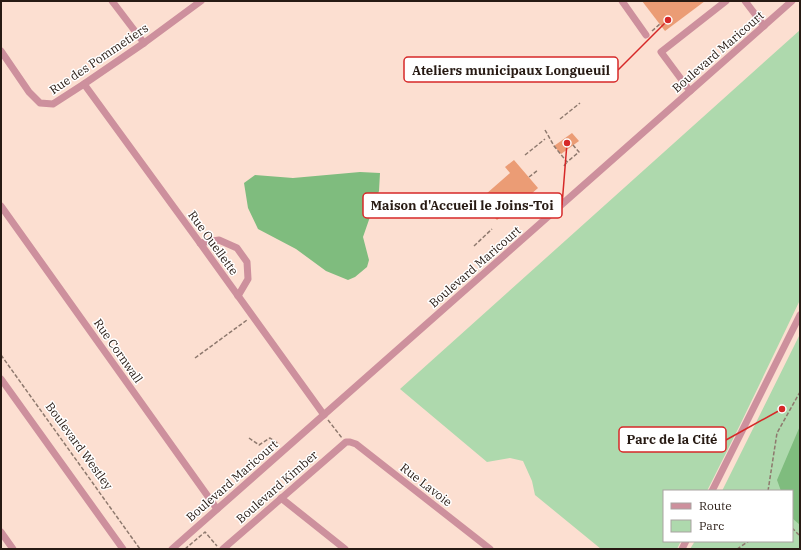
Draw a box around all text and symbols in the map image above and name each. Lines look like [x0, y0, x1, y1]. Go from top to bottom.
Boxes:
street label: Boulevard Maricourt [669, 8, 767, 96]
street label: Rue des Pommetiers [46, 20, 151, 97]
callout: Ateliers municipaux Longueuil [404, 57, 618, 82]
text: Ateliers municipaux Longueuil [412, 62, 610, 79]
callout: Maison d'Accueil le Joins-Toi [363, 193, 562, 218]
text: Maison d'Accueil le Joins-Toi [370, 197, 554, 214]
street label: Rue Ouellette [185, 208, 242, 278]
street label: Boulevard Maricourt [426, 223, 524, 311]
street label: Rue Cornwall [91, 316, 146, 386]
street label: Boulevard Westley [43, 399, 116, 493]
callout: Parc de la Cité [619, 427, 726, 452]
text: Parc de la Cité [627, 431, 717, 448]
street label: Boulevard Maricourt [183, 437, 281, 525]
street label: Boulevard Kimber [233, 447, 321, 526]
street label: Rue Lavoie [397, 460, 455, 509]
legend [663, 490, 793, 542]
text: Route [699, 498, 732, 513]
text: Parc [699, 518, 724, 533]

